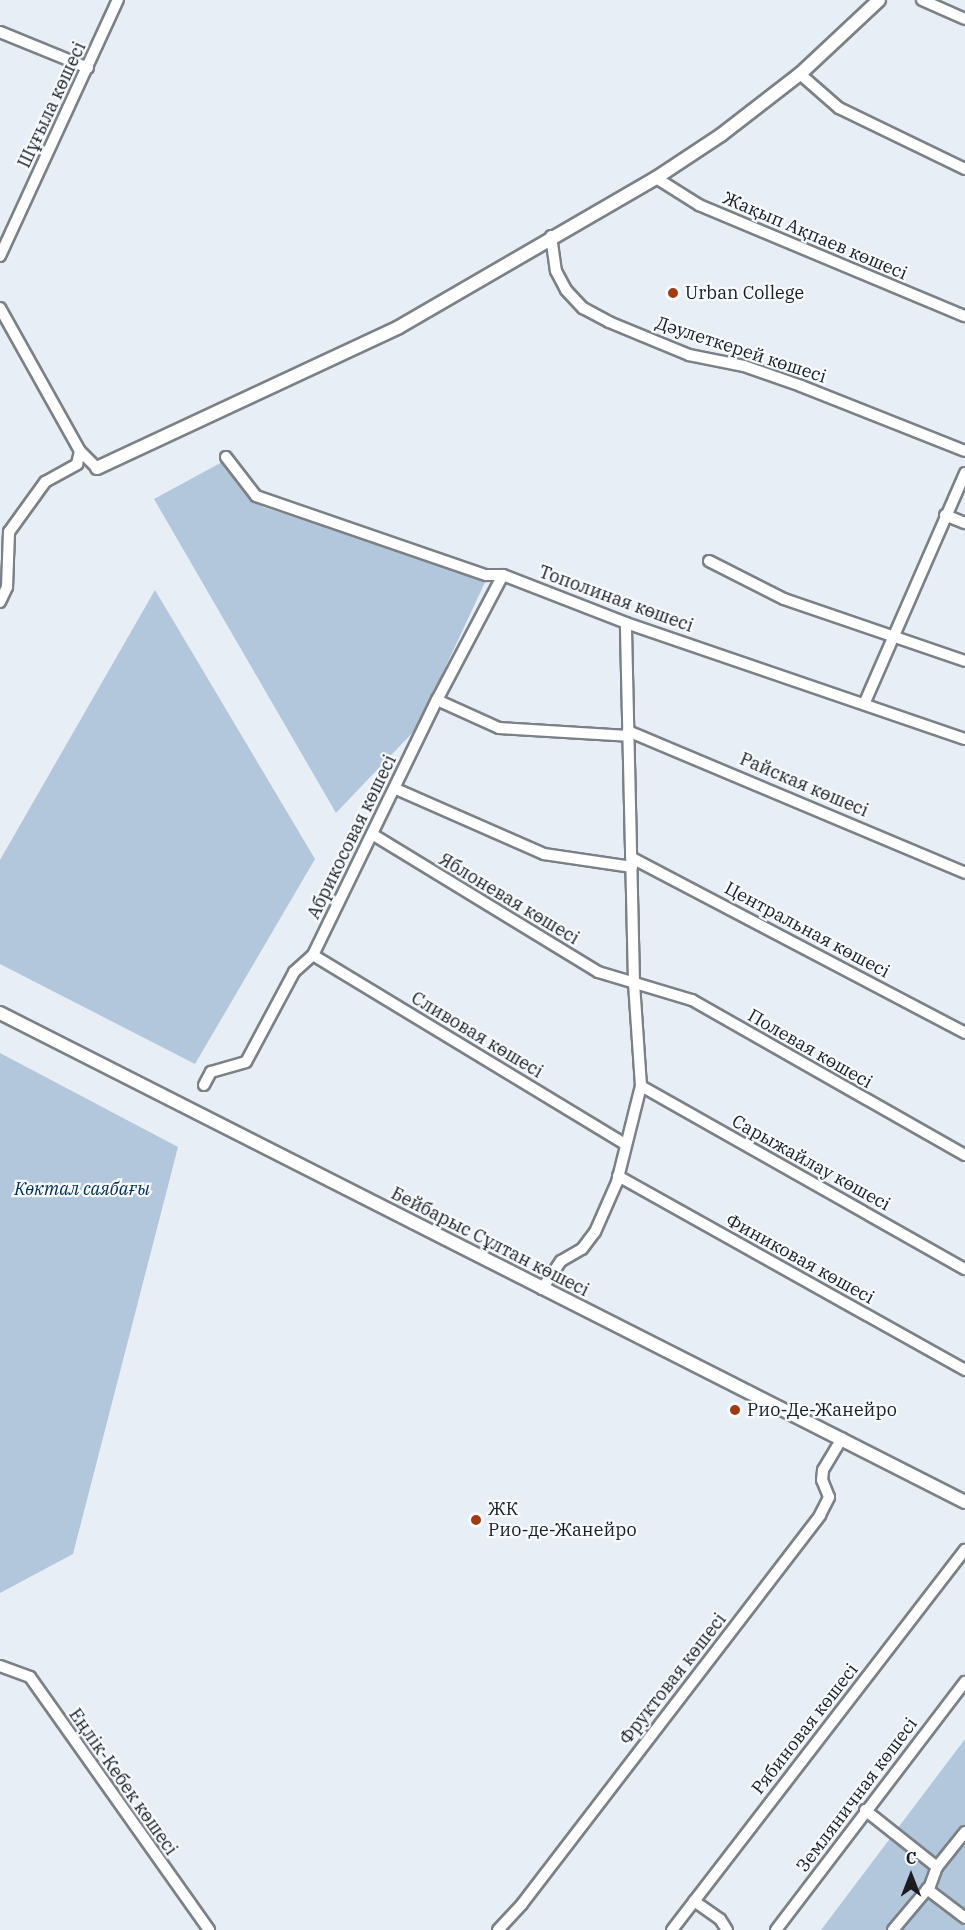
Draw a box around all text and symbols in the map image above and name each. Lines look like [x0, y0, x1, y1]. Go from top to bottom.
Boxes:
street label: Шұғыла көшесі [13, 39, 91, 171]
street label: Жақып Ақпаев көшесі [720, 187, 910, 285]
place label: Urban College [685, 282, 804, 304]
marker: Urban College [666, 286, 680, 300]
street label: Дәулеткерей көшесі [653, 312, 829, 388]
street label: Тополиная көшесі [536, 561, 696, 637]
street label: Райская көшесі [736, 748, 872, 822]
street label: Абрикосовая көшесі [303, 751, 401, 923]
street label: Яблоневая көшесі [435, 849, 583, 949]
street label: Центральная көшесі [721, 877, 893, 983]
street label: Сливовая көшесі [407, 987, 547, 1083]
street label: Полевая көшесі [744, 1005, 876, 1093]
street label: Сарыжайлау көшесі [728, 1110, 894, 1216]
park label: Көктал саябағы [14, 1178, 150, 1200]
street label: Бейбарыс Сұлтан көшесі [387, 1183, 593, 1301]
street label: Финиковая көшесі [722, 1209, 878, 1309]
place label: Рио-Де-Жанейро [747, 1399, 897, 1421]
marker: Рио-Де-Жанейро [728, 1403, 742, 1417]
place label: ЖК Рио-де-Жанейро [488, 1499, 637, 1541]
marker: ЖК Рио-де-Жанейро [469, 1513, 483, 1527]
street label: Фруктовая көшесі [615, 1609, 731, 1749]
street label: Рябиновая көшесі [747, 1659, 863, 1799]
street label: Еңлік-Кебек көшесі [64, 1704, 182, 1860]
street label: Земляничная көшесі [792, 1714, 922, 1876]
north arrow [881, 1846, 941, 1906]
text: С [906, 1848, 916, 1868]

